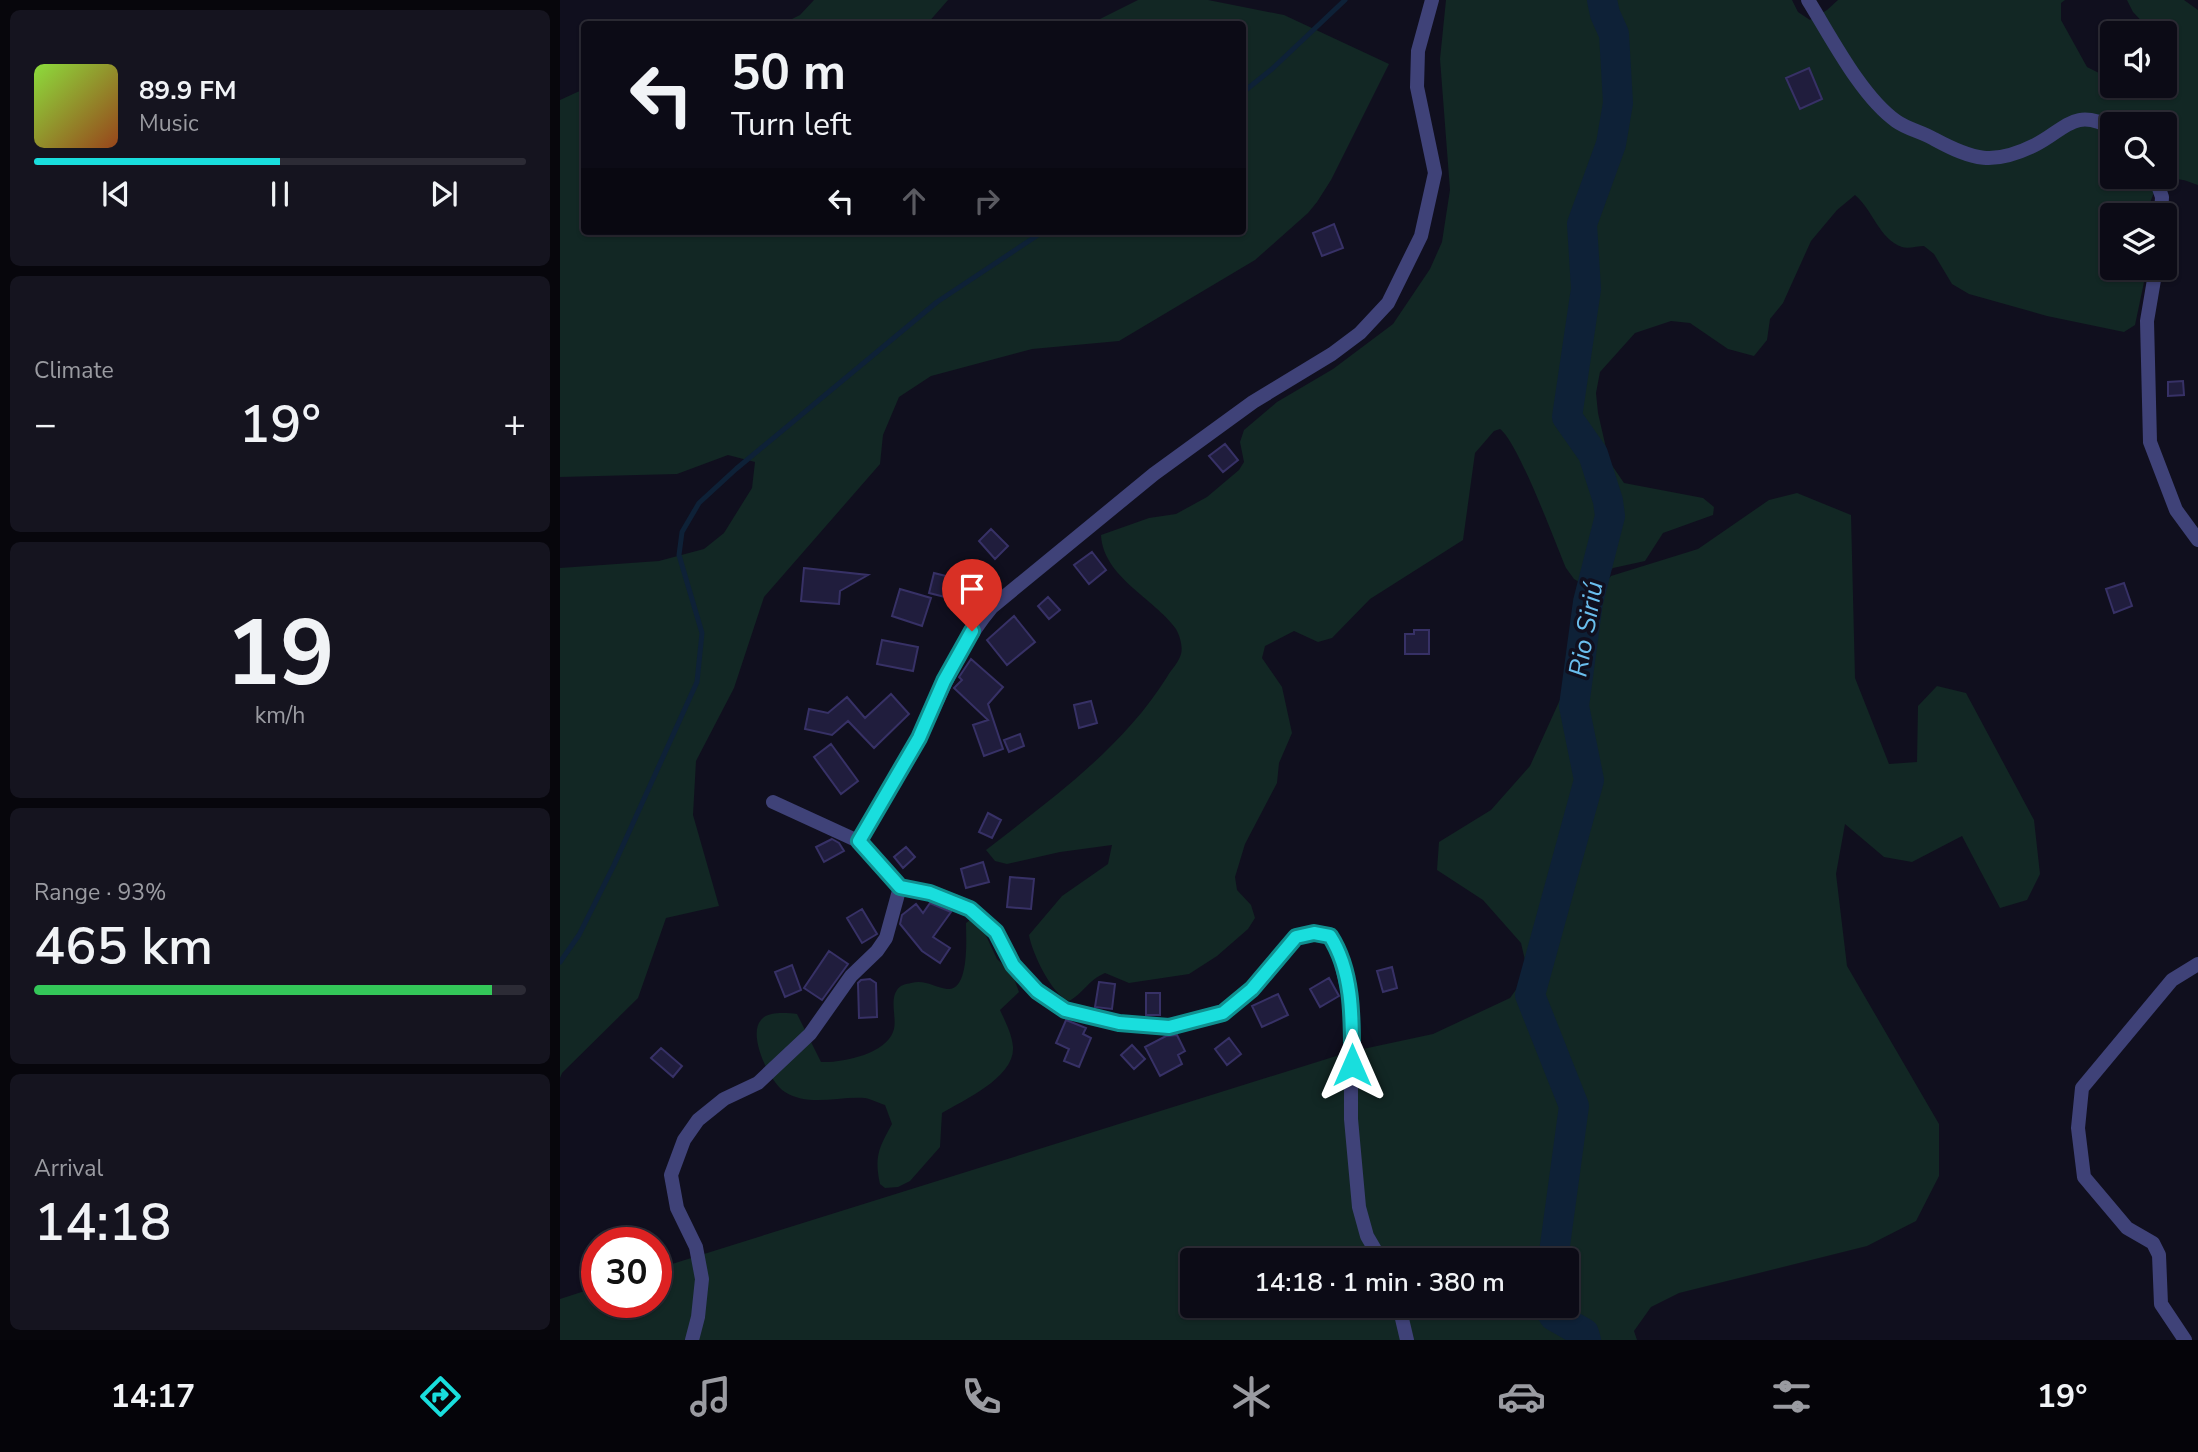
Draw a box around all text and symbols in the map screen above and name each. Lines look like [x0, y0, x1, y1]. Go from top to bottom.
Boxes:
map controls [2100, 21, 2177, 280]
button: sound [2100, 21, 2177, 98]
text: 50 m [731, 39, 846, 106]
icon: left [616, 49, 707, 140]
text: 89.9 FM [139, 73, 236, 108]
text: Turn left [731, 103, 851, 146]
text: Music [139, 108, 199, 139]
button: search [2100, 112, 2177, 189]
icon: previous [97, 175, 135, 213]
icon: pause [261, 175, 299, 213]
icon: next [425, 175, 463, 213]
icon: left [822, 182, 860, 220]
icon: ahead [895, 182, 933, 220]
icon: right [968, 182, 1006, 220]
button: layers [2100, 203, 2177, 280]
text: Climate [34, 355, 114, 386]
text: 19° [239, 389, 321, 460]
text: − [34, 399, 57, 450]
text: + [503, 399, 526, 450]
pin [942, 559, 1002, 631]
icon: arrive [953, 570, 991, 608]
water label: Rio Siriú [1560, 578, 1612, 680]
text: 19 [225, 592, 335, 716]
text: km/h [255, 700, 305, 731]
text: Range · 93% [34, 877, 166, 908]
text: 465 km [34, 911, 213, 982]
position arrow [1315, 1028, 1389, 1102]
text: Arrival [34, 1153, 103, 1184]
text: 14:18 [34, 1187, 171, 1258]
speed limit sign: 30 [581, 1227, 672, 1318]
text: 14:18 · 1 min · 380 m [1254, 1265, 1505, 1300]
icon: directions [416, 1372, 465, 1421]
icon: music [686, 1372, 735, 1421]
icon: phone [957, 1372, 1006, 1421]
icon: climate [1227, 1372, 1276, 1421]
icon: car [1497, 1372, 1546, 1421]
icon: filters [1767, 1372, 1816, 1421]
text: 14:17 [111, 1375, 195, 1418]
text: 19° [2037, 1375, 2087, 1418]

